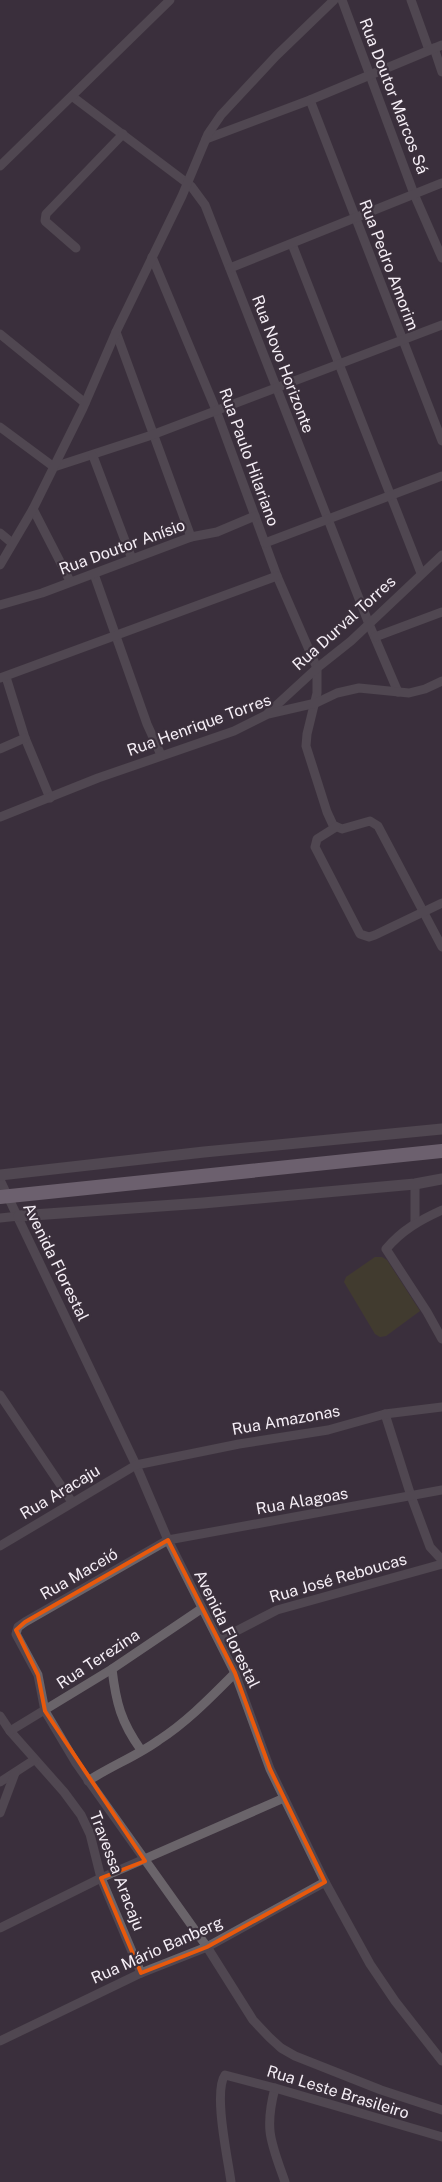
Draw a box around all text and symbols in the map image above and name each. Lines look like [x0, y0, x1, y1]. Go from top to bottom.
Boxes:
street label: Rua Doutor Marcos Sá [355, 15, 433, 177]
street label: Rua Pedro Amorim [355, 197, 423, 333]
street label: Rua Novo Horizonte [248, 292, 318, 436]
street label: Rua Paulo Hilariano [215, 385, 283, 529]
street label: Rua Doutor Anísio [56, 515, 188, 579]
street label: Rua Durval Torres [289, 572, 399, 674]
street label: Rua Henrique Torres [124, 690, 274, 760]
street label: Avenida Florestal [19, 1200, 93, 1324]
street label: Rua Amazonas [230, 1401, 342, 1439]
street label: Rua Aracaju [17, 1461, 103, 1523]
street label: Rua Alagoas [254, 1484, 350, 1518]
street label: Rua Maceió [37, 1544, 121, 1604]
street label: Rua José Reboucas [267, 1549, 409, 1607]
street label: Avenida Florestal [190, 1567, 264, 1691]
street label: Rua Terezina [53, 1625, 143, 1693]
street label: Travessa Aracaju [85, 1809, 149, 1933]
street label: Rua Mário Banberg [88, 1912, 226, 1988]
street label: Rua Leste Brasileiro [265, 2061, 411, 2123]

